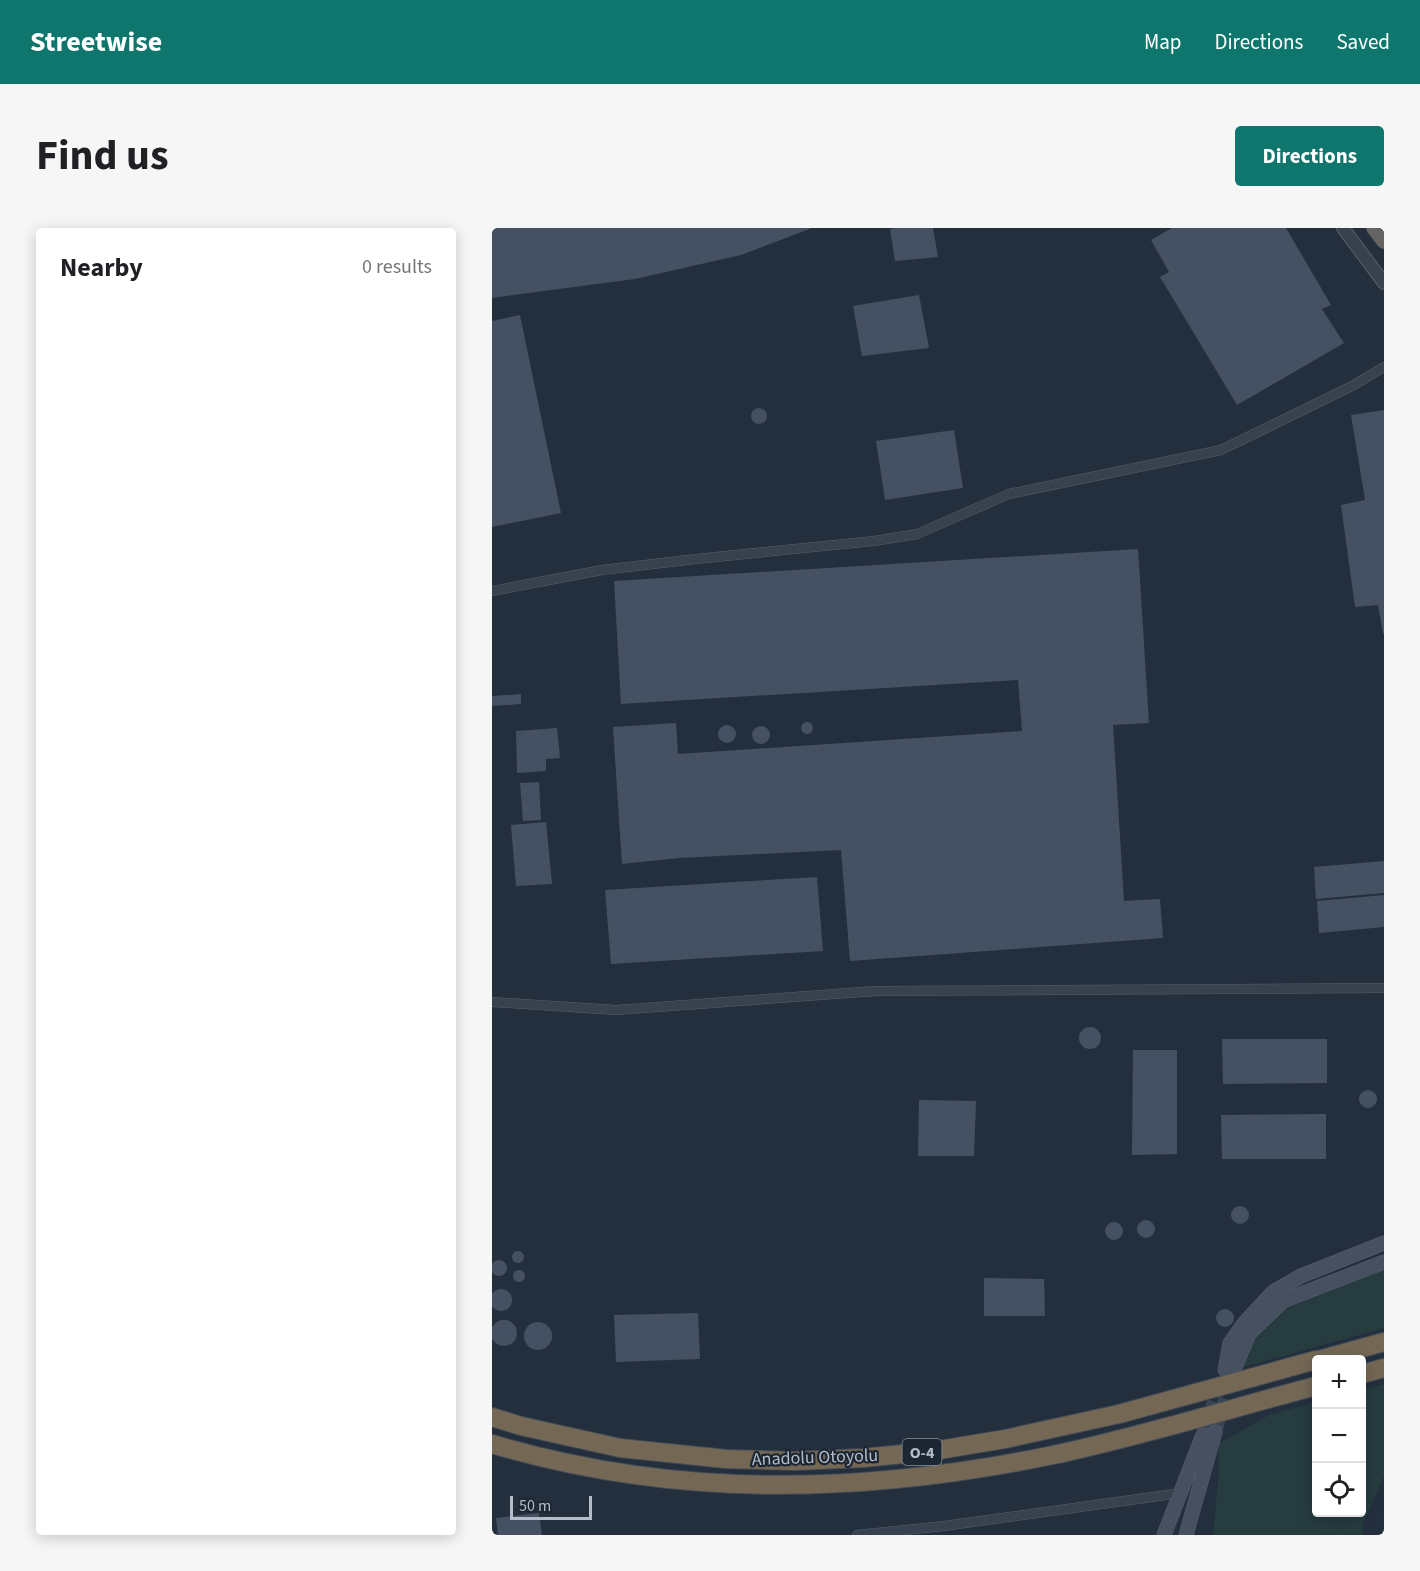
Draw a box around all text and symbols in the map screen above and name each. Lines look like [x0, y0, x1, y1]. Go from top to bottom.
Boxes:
text: Streetwise [30, 22, 162, 62]
text: Map [1144, 27, 1182, 57]
text: Directions [1215, 27, 1303, 57]
text: Saved [1336, 27, 1390, 57]
text: Find us [36, 126, 169, 186]
button: Directions [1235, 126, 1384, 186]
text: Nearby [60, 249, 143, 286]
text: 0 results [362, 253, 432, 281]
map controls [1312, 1355, 1366, 1517]
button: + [1312, 1355, 1366, 1409]
button: − [1312, 1409, 1366, 1463]
road number: O-4 [902, 1439, 942, 1465]
street label: Anadolu Otoyolu [751, 1443, 879, 1472]
button: locate [1312, 1463, 1366, 1517]
scale bar [510, 1493, 592, 1520]
text: 50 m [519, 1495, 551, 1517]

